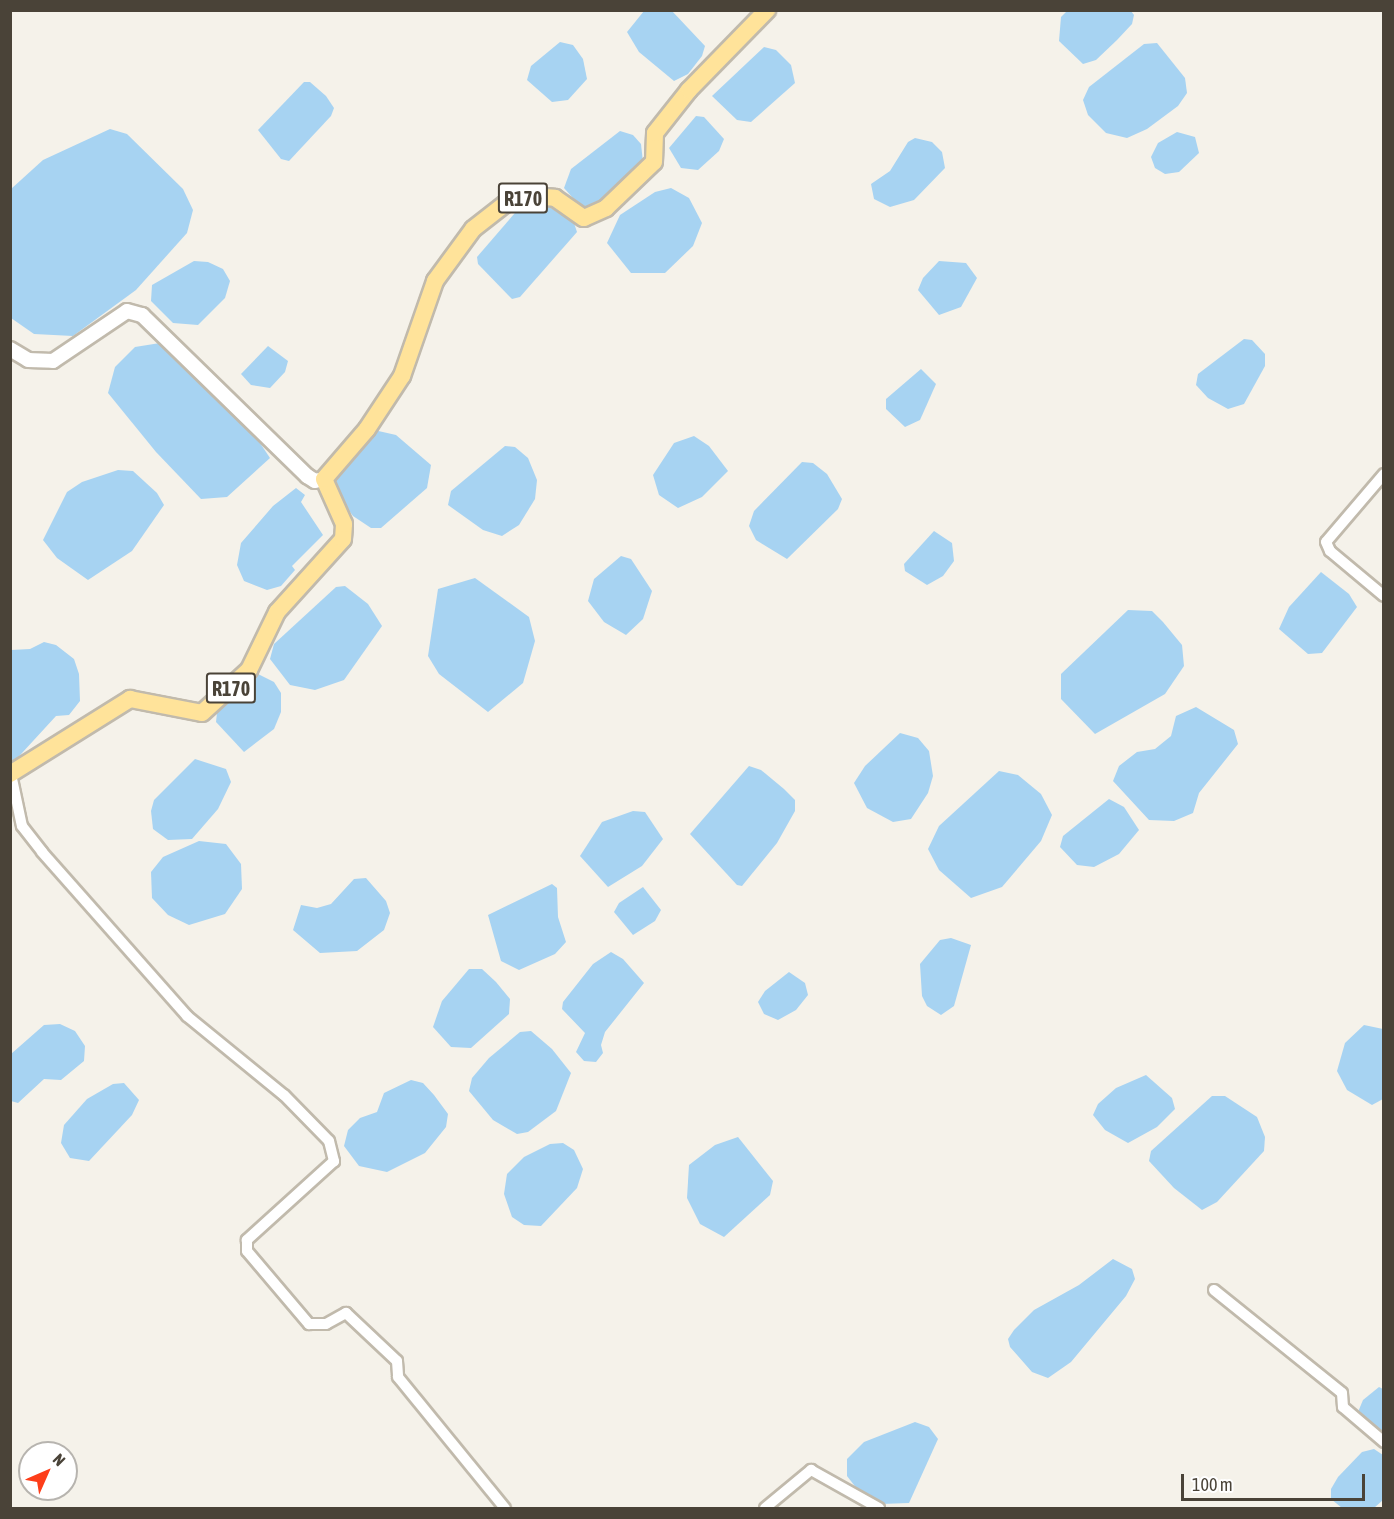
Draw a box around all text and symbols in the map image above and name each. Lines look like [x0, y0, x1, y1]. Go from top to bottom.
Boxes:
road number: R170 [498, 181, 548, 215]
road number: R170 [206, 671, 256, 705]
north arrow [18, 1441, 78, 1501]
text: N [50, 1450, 69, 1469]
scale bar [1184, 1462, 1368, 1500]
text: 100 m [1192, 1474, 1233, 1495]

